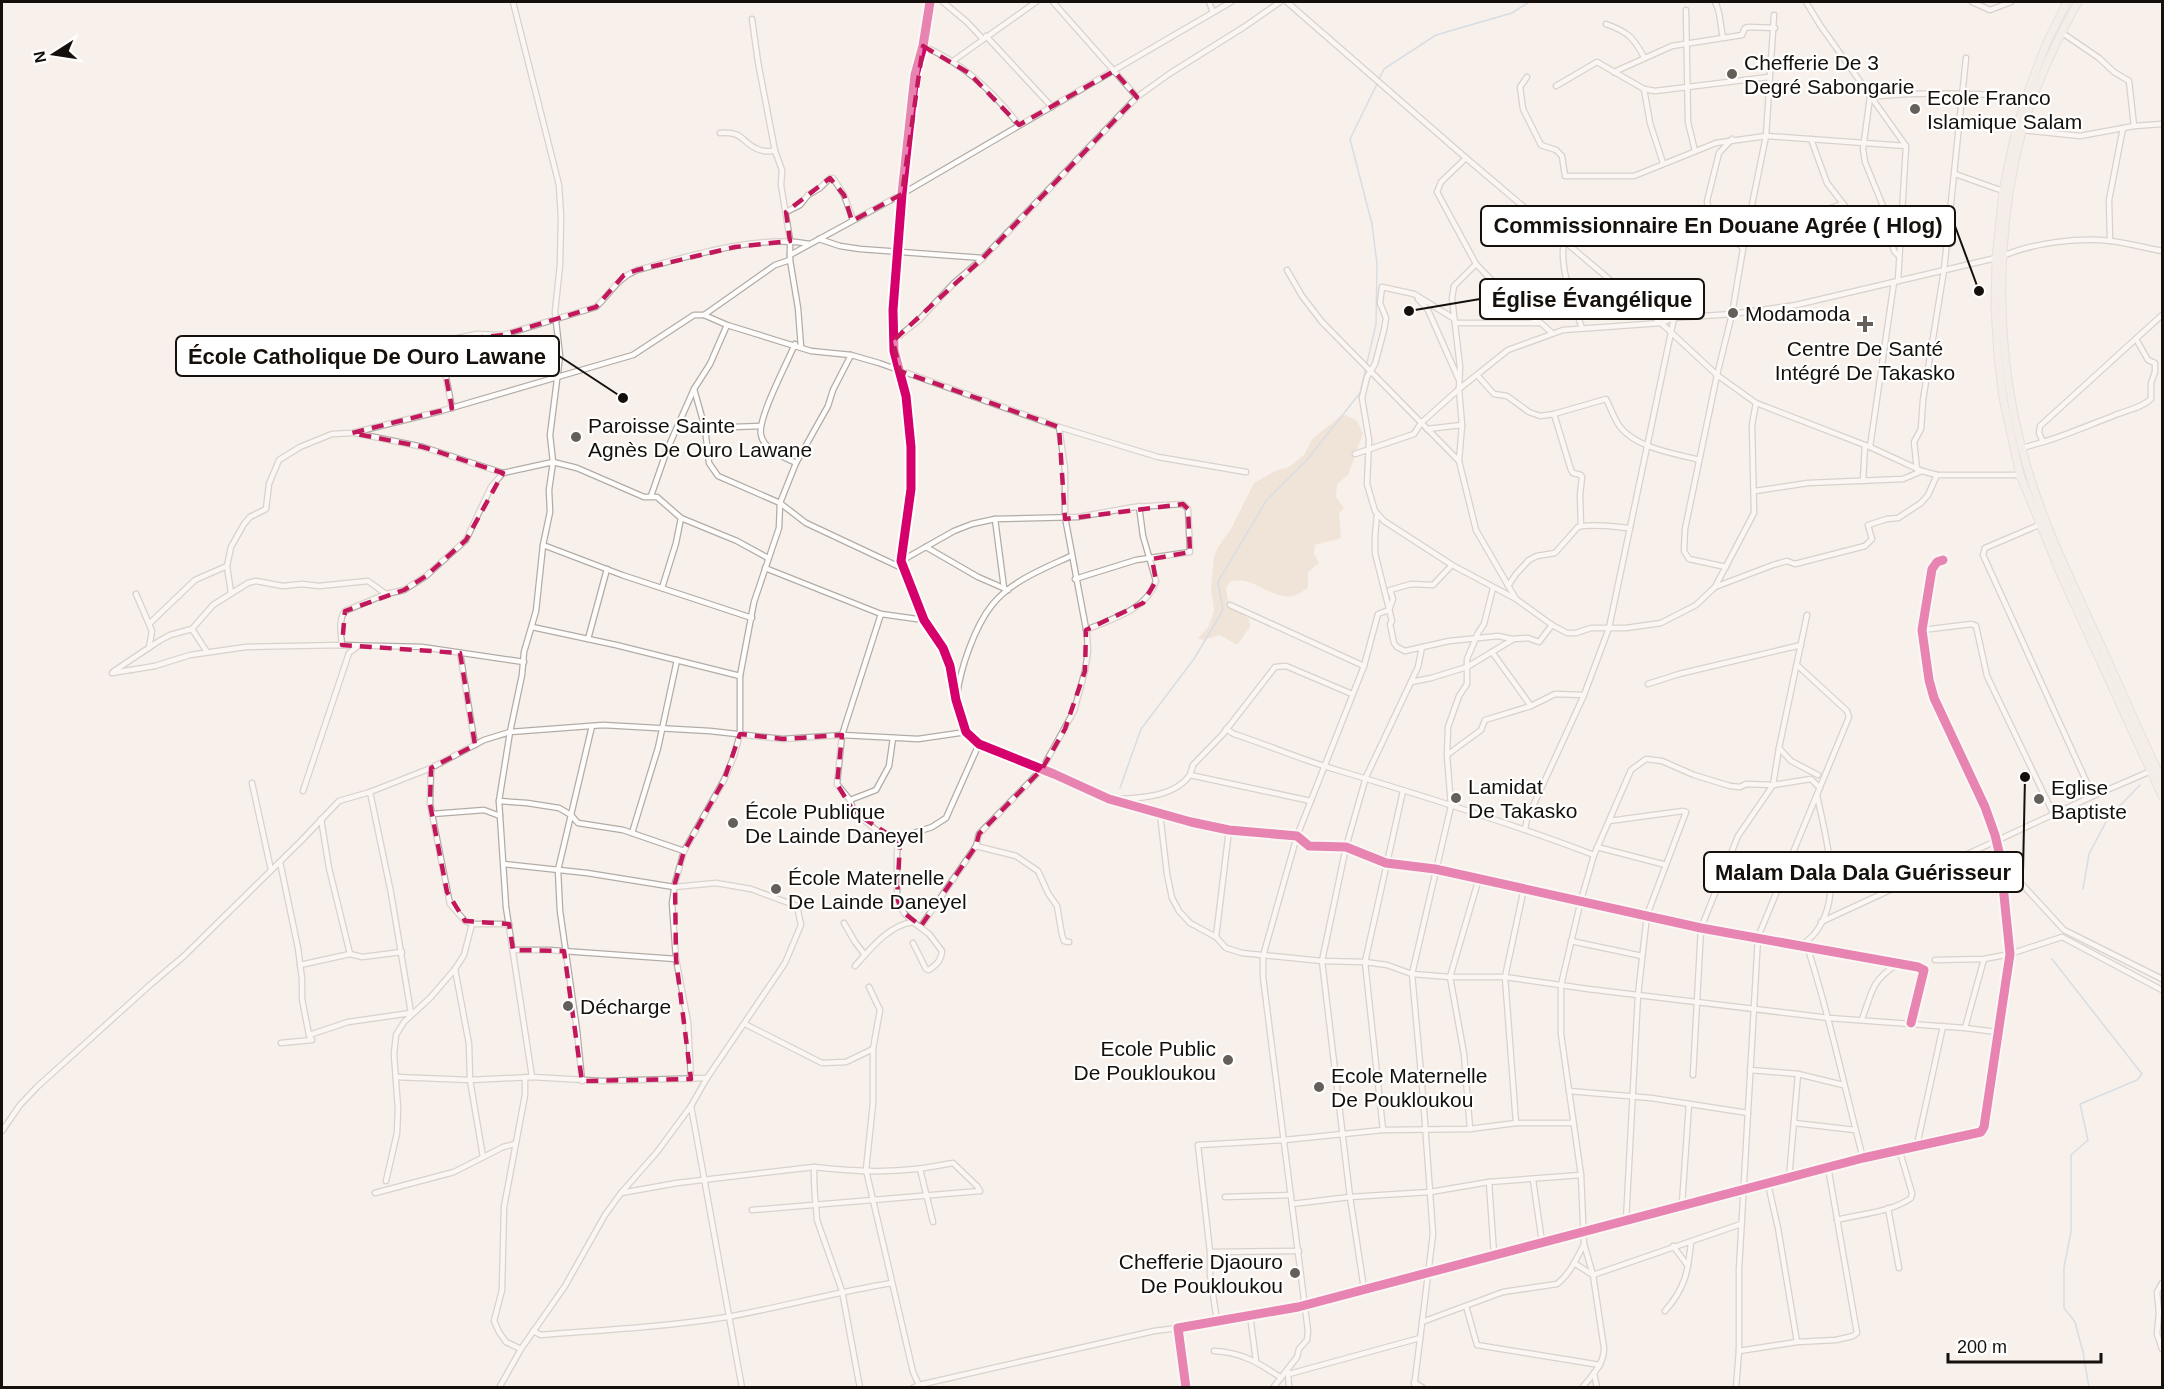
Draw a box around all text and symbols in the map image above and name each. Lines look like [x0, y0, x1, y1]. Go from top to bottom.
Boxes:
north arrow [24, 24, 84, 84]
text: N [30, 50, 49, 64]
place label: Chefferie De 3 Degré Sabongarie [1744, 51, 1914, 98]
marker: Chefferie De 3 Degré Sabongarie [1725, 67, 1739, 81]
place label: Ecole Franco Islamique Salam [1927, 86, 2082, 133]
marker: Ecole Franco Islamique Salam [1908, 102, 1922, 116]
callout: Commissionnaire En Douane Agrée ( Hlog) [1481, 206, 1955, 246]
text: Commissionnaire En Douane Agrée ( Hlog) [1493, 213, 1943, 238]
callout: Église Évangélique [1480, 279, 1704, 319]
text: Église Évangélique [1492, 287, 1692, 312]
place label: Modamoda [1745, 302, 1850, 325]
marker: Modamoda [1726, 306, 1740, 320]
marker: Centre De Santé Intégré De Takasko [1856, 315, 1874, 333]
callout: École Catholique De Ouro Lawane [176, 336, 559, 376]
place label: Centre De Santé Intégré De Takasko [1775, 337, 1955, 384]
text: École Catholique De Ouro Lawane [188, 344, 546, 369]
place label: Paroisse Sainte Agnès De Ouro Lawane [588, 414, 812, 461]
marker: Paroisse Sainte Agnès De Ouro Lawane [569, 430, 583, 444]
place label: Lamidat De Takasko [1468, 775, 1577, 822]
place label: Eglise Baptiste [2051, 776, 2127, 823]
marker: Lamidat De Takasko [1449, 791, 1463, 805]
marker: Eglise Baptiste [2032, 792, 2046, 806]
place label: École Publique De Lainde Daneyel [745, 800, 924, 847]
marker: École Publique De Lainde Daneyel [726, 816, 740, 830]
callout: Malam Dala Dala Guérisseur [1704, 852, 2023, 892]
text: Malam Dala Dala Guérisseur [1715, 860, 2011, 885]
place label: École Maternelle De Lainde Daneyel [788, 866, 967, 913]
marker: École Maternelle De Lainde Daneyel [769, 882, 783, 896]
place label: Décharge [580, 995, 671, 1018]
marker: Décharge [561, 999, 575, 1013]
place label: Ecole Public De Poukloukou [1074, 1037, 1216, 1084]
marker: Ecole Public De Poukloukou [1221, 1053, 1235, 1067]
place label: Ecole Maternelle De Poukloukou [1331, 1064, 1487, 1111]
marker: Ecole Maternelle De Poukloukou [1312, 1080, 1326, 1094]
place label: Chefferie Djaouro De Poukloukou [1119, 1250, 1283, 1297]
marker: Chefferie Djaouro De Poukloukou [1288, 1266, 1302, 1280]
scale bar [1948, 1326, 2101, 1364]
text: 200 m [1957, 1337, 2007, 1357]

